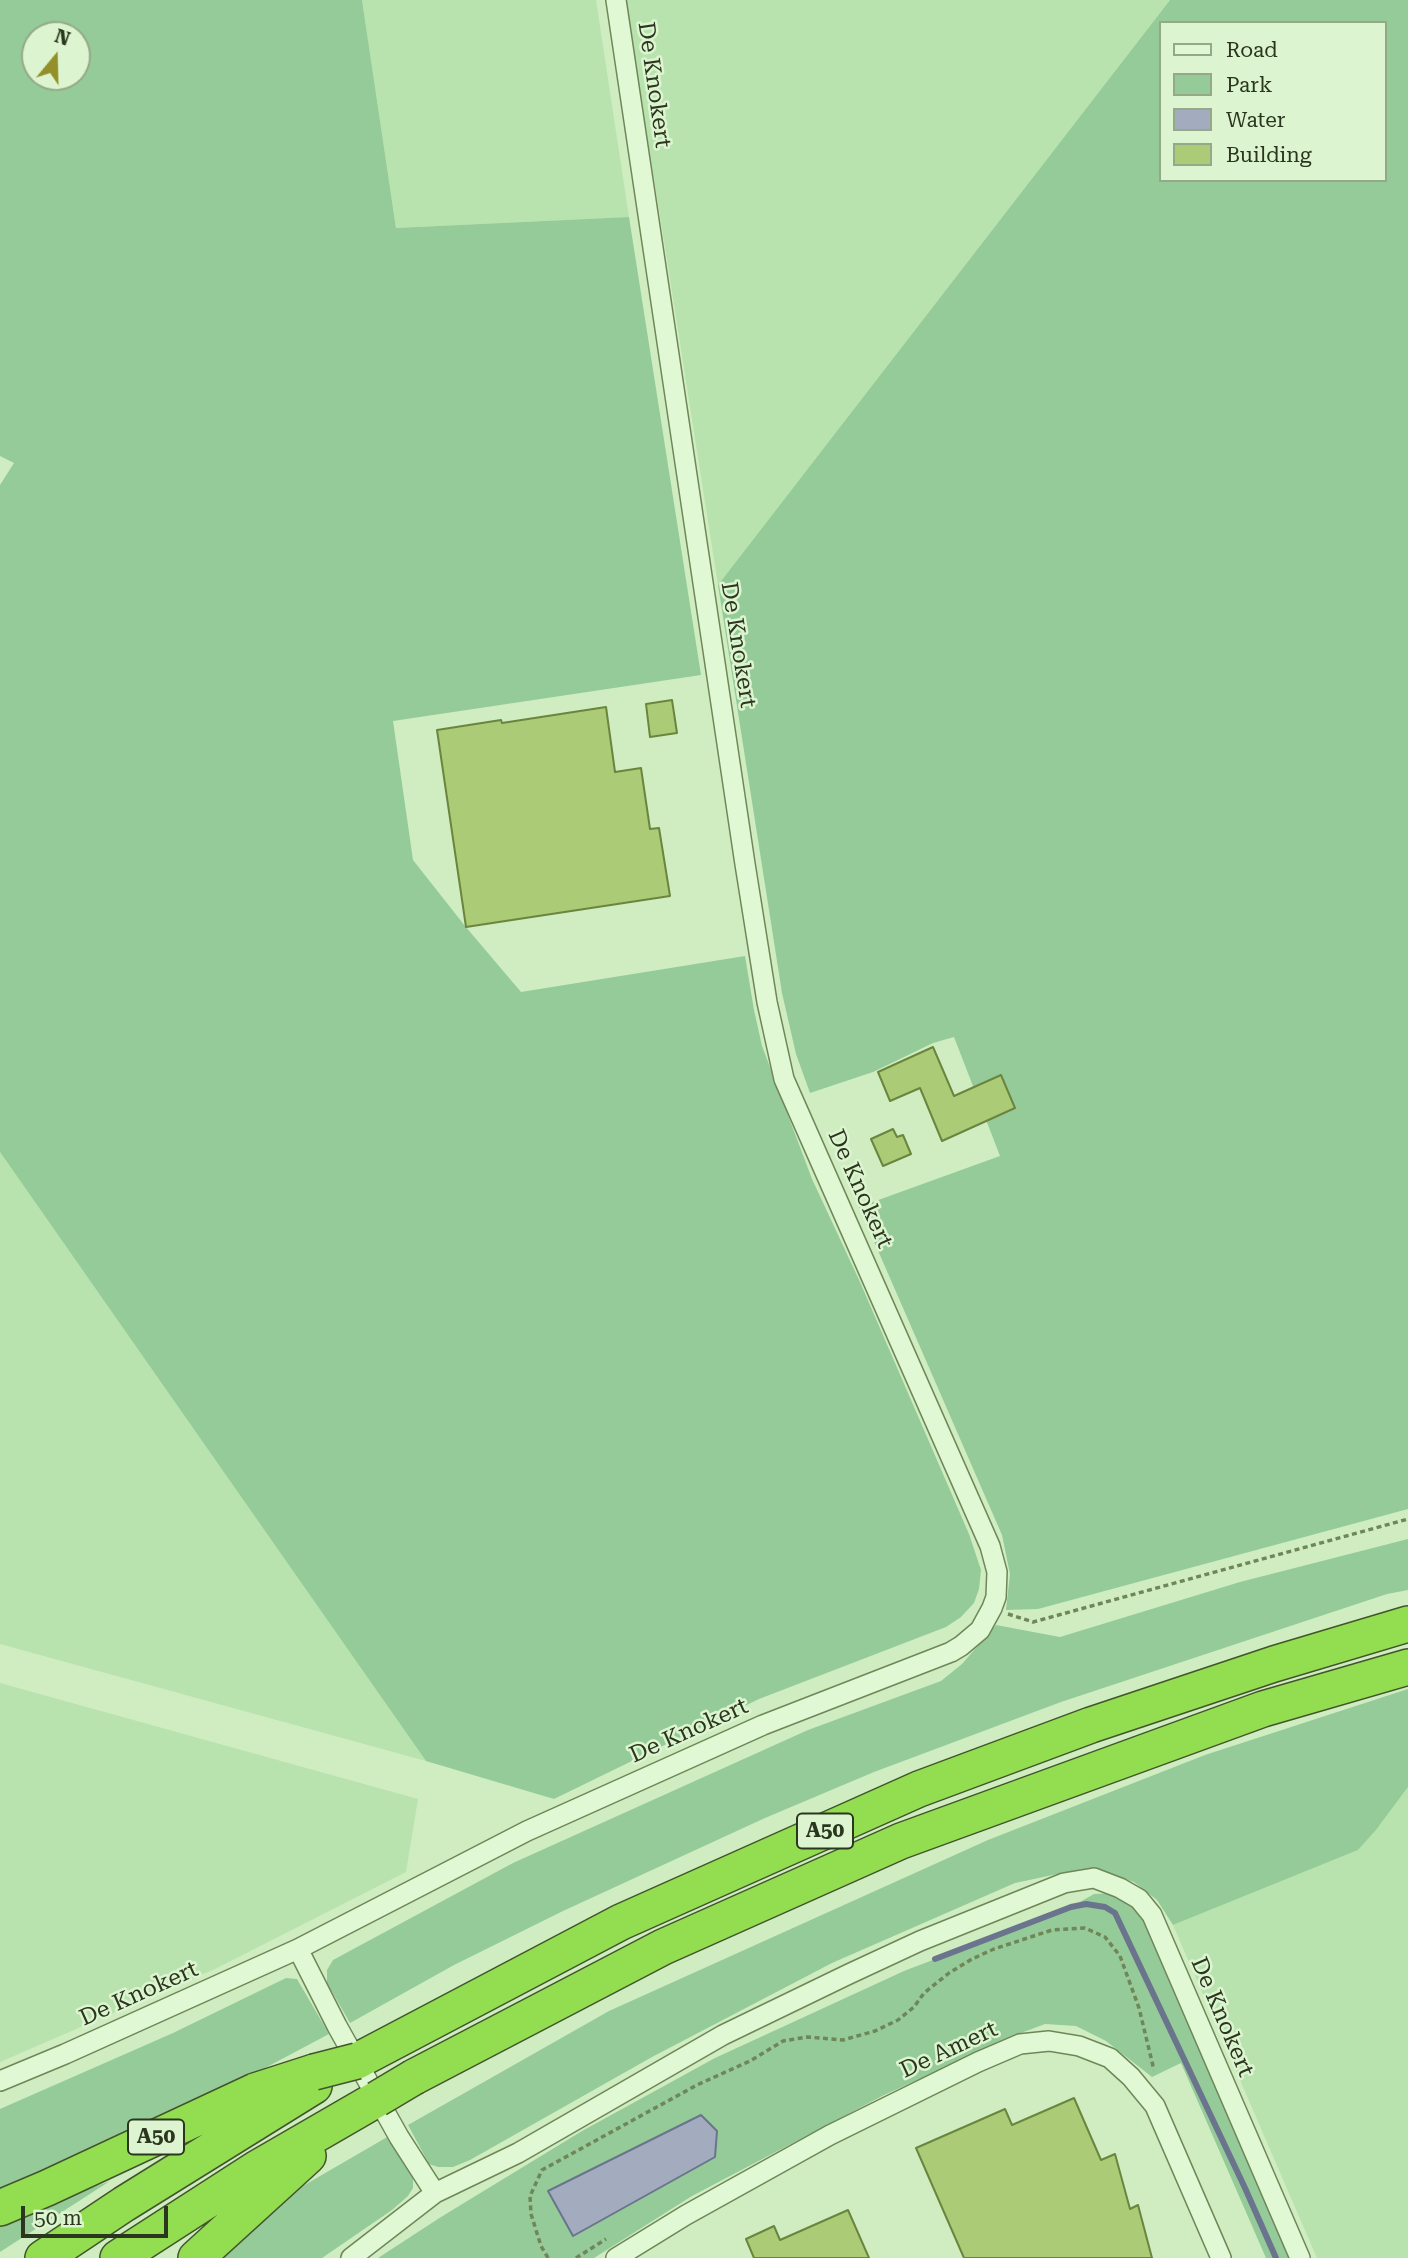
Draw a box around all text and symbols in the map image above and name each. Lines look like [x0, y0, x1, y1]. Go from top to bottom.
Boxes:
street label: De Knokert [632, 20, 676, 150]
north arrow [21, 21, 91, 91]
legend [1160, 21, 1387, 182]
text: N [52, 24, 73, 51]
text: Road [1226, 38, 1278, 62]
text: Park [1226, 73, 1272, 97]
text: Water [1226, 108, 1285, 132]
text: Building [1226, 143, 1312, 167]
street label: De Knokert [714, 580, 762, 710]
street label: De Knokert [822, 1125, 898, 1253]
street label: De Knokert [625, 1693, 753, 1769]
road number: A50 [797, 1814, 853, 1848]
street label: De Knokert [1184, 1953, 1260, 2081]
street label: De Knokert [75, 1956, 203, 2032]
street label: De Amert [896, 2015, 1002, 2085]
road number: A50 [128, 2120, 184, 2154]
scale bar [24, 2192, 172, 2236]
text: 50 m [34, 2206, 82, 2230]

